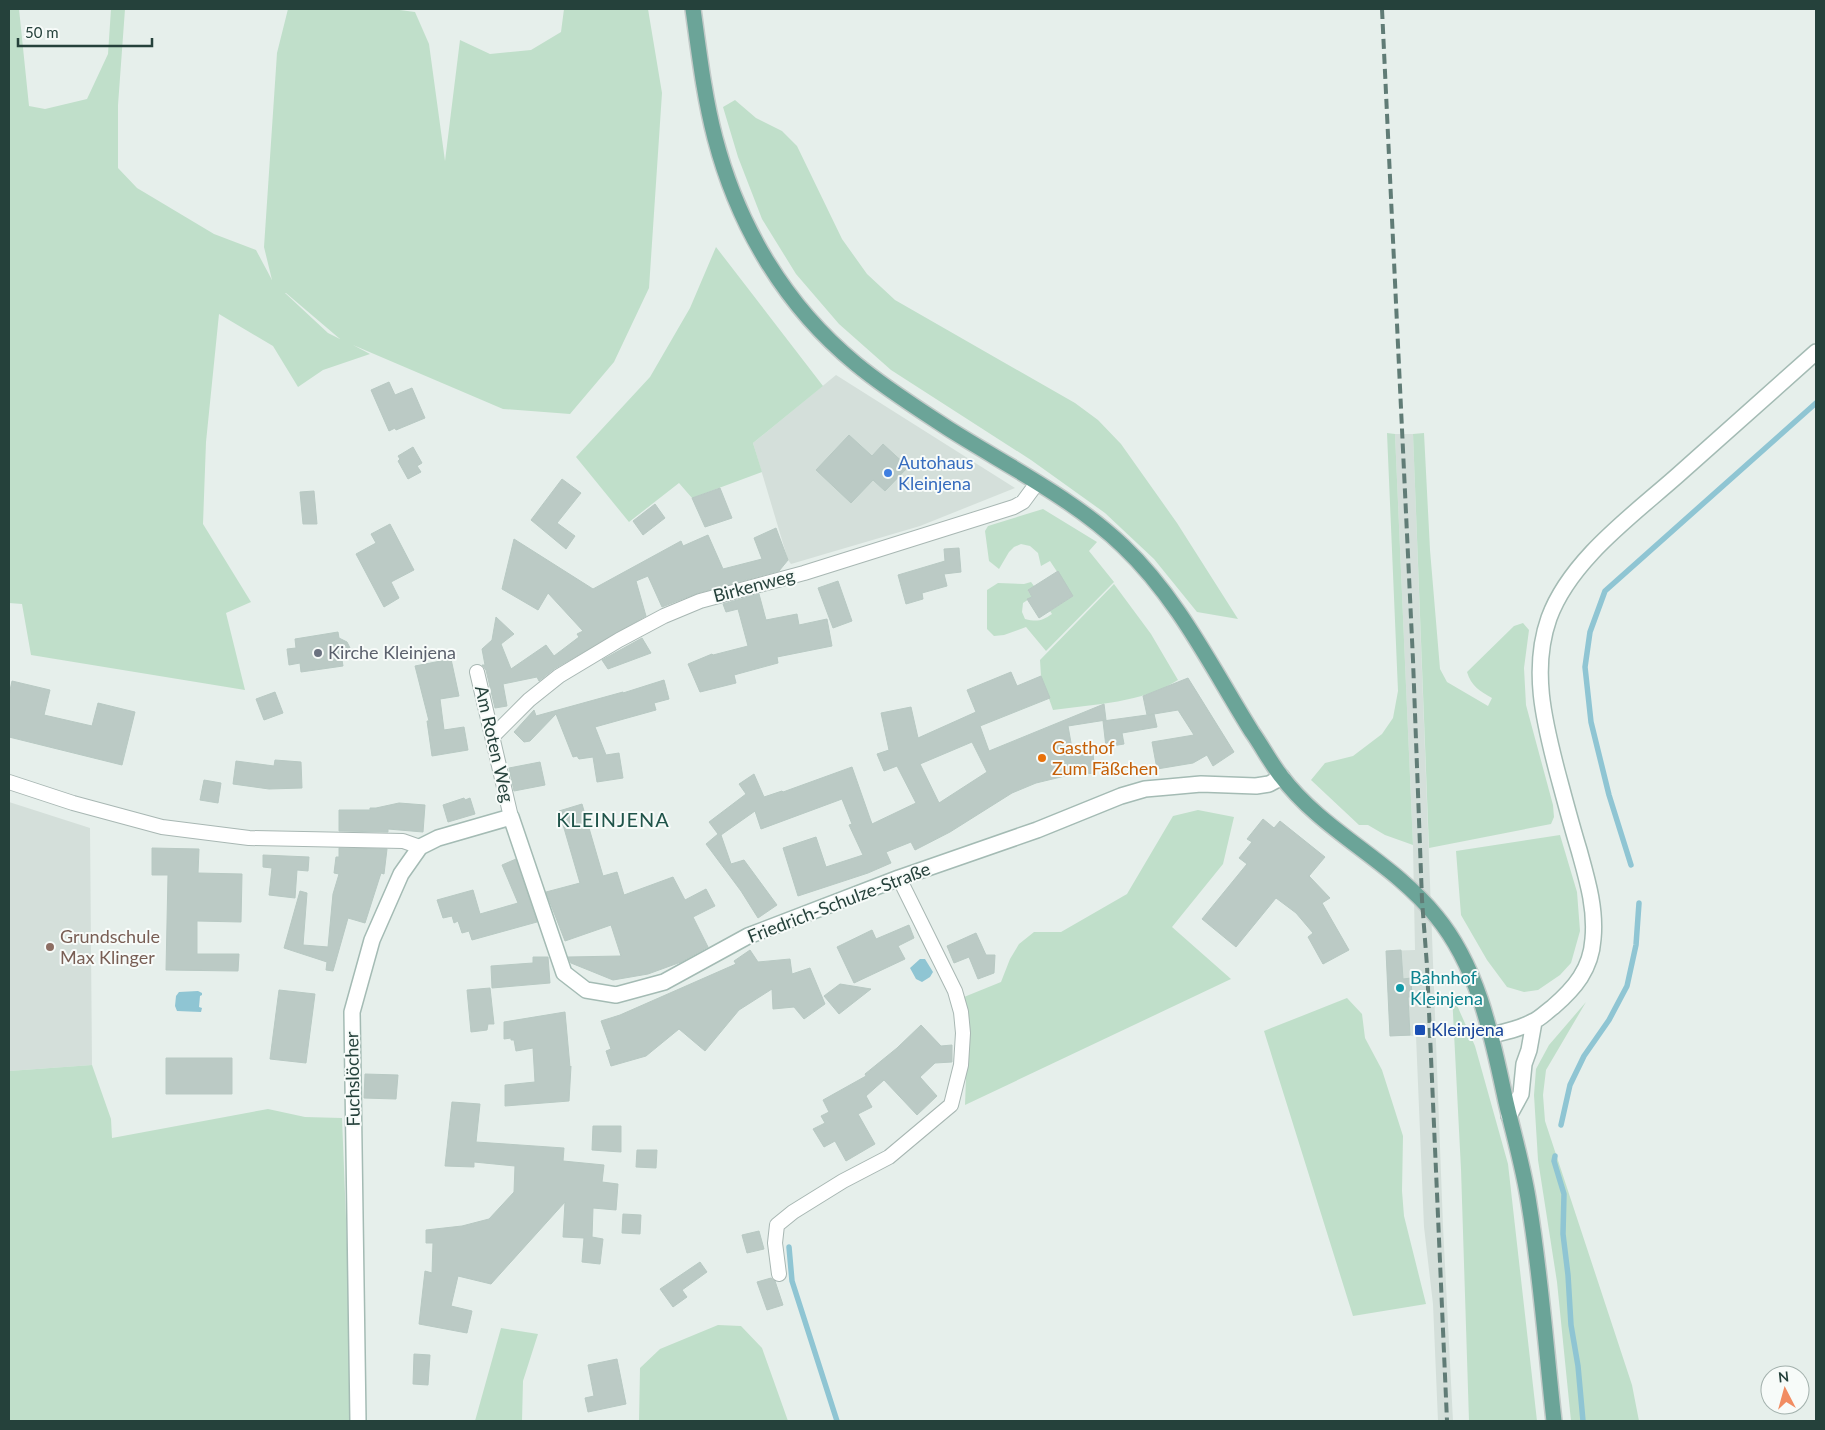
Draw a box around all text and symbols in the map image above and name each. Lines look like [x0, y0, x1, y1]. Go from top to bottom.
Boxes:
scale bar [18, 15, 151, 47]
text: 50 m [25, 23, 59, 41]
place label: Autohaus Kleinjena [898, 451, 974, 494]
marker: Autohaus Kleinjena [882, 467, 894, 479]
street label: Birkenweg [711, 564, 797, 606]
place label: Kirche Kleinjena [328, 641, 456, 663]
marker: Kirche Kleinjena [312, 647, 324, 659]
street label: Am Roten Weg [471, 683, 519, 804]
place label: Gasthof Zum Fäßchen [1052, 736, 1158, 779]
marker: Gasthof Zum Fäßchen [1036, 752, 1048, 764]
district label: KLEINJENA [556, 807, 670, 831]
street label: Friedrich-Schulze-Straße [744, 857, 933, 947]
place label: Grundschule Max Klinger [60, 925, 160, 968]
marker: Grundschule Max Klinger [44, 941, 56, 953]
place label: Bahnhof Kleinjena [1410, 966, 1483, 1009]
marker: Bahnhof Kleinjena [1394, 982, 1406, 994]
place label: Kleinjena [1431, 1018, 1504, 1040]
marker: Kleinjena [1413, 1023, 1427, 1037]
street label: Fuchslöcher [340, 1031, 364, 1127]
north arrow [1760, 1365, 1810, 1415]
text: N [1777, 1368, 1790, 1386]

